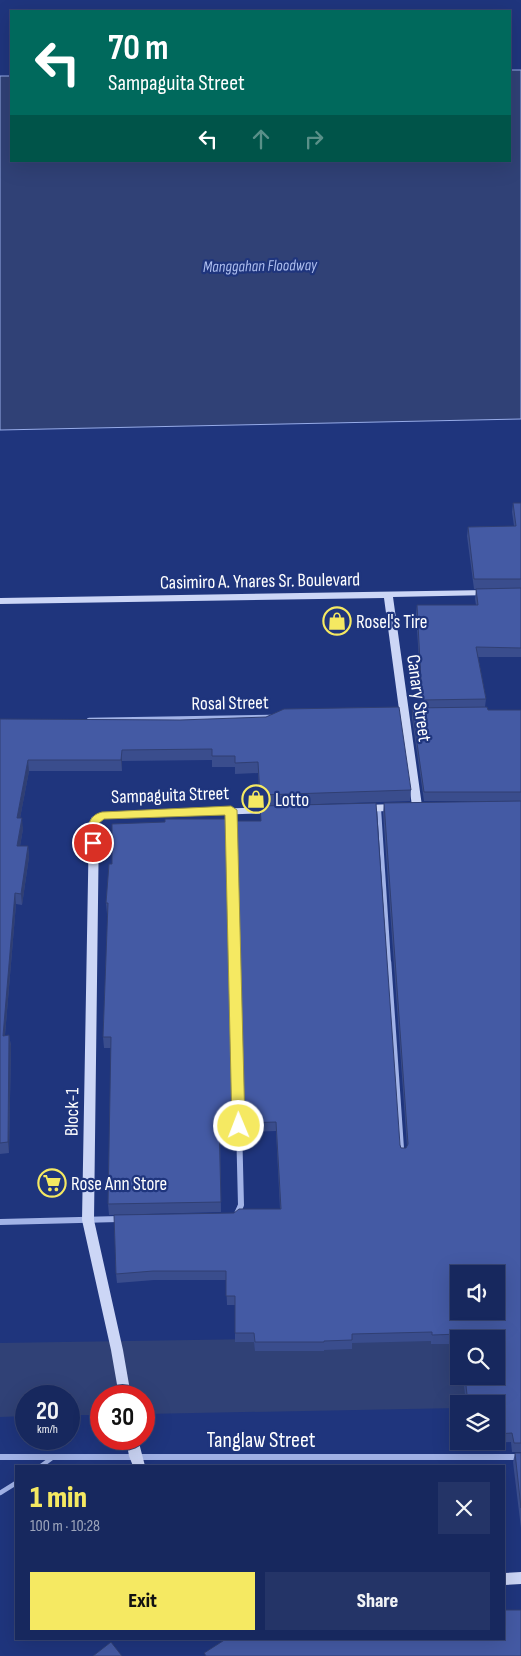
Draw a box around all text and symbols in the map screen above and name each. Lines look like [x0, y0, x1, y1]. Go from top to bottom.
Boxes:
text: 70 m [108, 27, 168, 70]
icon: left [25, 30, 90, 95]
text: Sampaguita Street [108, 70, 245, 97]
icon: left [194, 125, 222, 153]
icon: ahead [247, 125, 275, 153]
icon: right [300, 125, 328, 153]
water label: Manggahan Floodway [203, 256, 318, 277]
street label: Casimiro A. Ynares Sr. Boulevard [160, 568, 360, 595]
shop icon: Rosel's Tire [322, 606, 352, 636]
place label: Rosel's Tire [356, 611, 427, 634]
street label: Canary Street [401, 653, 436, 743]
street label: Rosal Street [191, 691, 269, 716]
street label: Sampaguita Street [111, 782, 230, 809]
shop icon: Lotto [241, 784, 271, 814]
place label: Lotto [275, 789, 309, 812]
pin [72, 822, 114, 864]
icon: arrive [79, 829, 107, 857]
street label: Block-1 [61, 1087, 84, 1136]
position arrow [212, 1099, 264, 1151]
supermarket icon: Rose Ann Store [37, 1168, 67, 1198]
place label: Rose Ann Store [71, 1173, 167, 1196]
map controls [450, 1265, 505, 1450]
button: sound [450, 1265, 505, 1320]
button: search [450, 1330, 505, 1385]
speed limit sign: 30 [90, 1385, 155, 1450]
button: layers [450, 1395, 505, 1450]
text: 20 [36, 1396, 59, 1427]
text: km/h [37, 1422, 58, 1437]
street label: Tanglaw Street [207, 1427, 316, 1454]
text: 1 min [30, 1480, 87, 1516]
button: close [438, 1482, 490, 1534]
text: 100 m · 10:28 [30, 1517, 100, 1536]
button: Exit [30, 1572, 255, 1630]
button: Share [265, 1572, 490, 1630]

